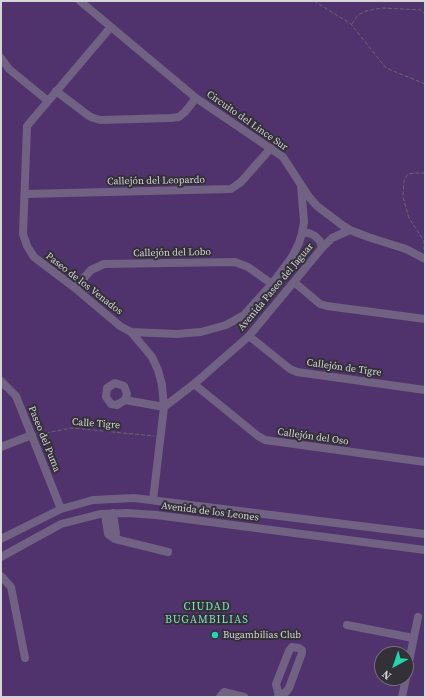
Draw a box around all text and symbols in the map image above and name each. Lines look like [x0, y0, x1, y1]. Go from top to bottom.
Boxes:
street label: Circuito del Lince Sur [204, 88, 290, 154]
street label: Callejón del Leopardo [107, 174, 205, 188]
street label: Avenida Paseo del Jaguar [236, 241, 316, 333]
street label: Callejón del Lobo [133, 246, 211, 260]
street label: Paseo de los Venados [43, 250, 125, 318]
street label: Callejón de Tigre [306, 357, 382, 379]
street label: Paseo del Puma [25, 404, 63, 474]
street label: Calle Tigre [72, 416, 120, 432]
street label: Callejón del Oso [277, 426, 349, 448]
street label: Avenida de los Leones [160, 500, 260, 524]
district label: CIUDAD BUGAMBILIAS [165, 600, 249, 626]
place label: Bugambilias Club [223, 629, 301, 641]
marker: Bugambilias Club [210, 630, 220, 640]
north arrow [374, 646, 414, 686]
text: N [379, 666, 395, 683]

